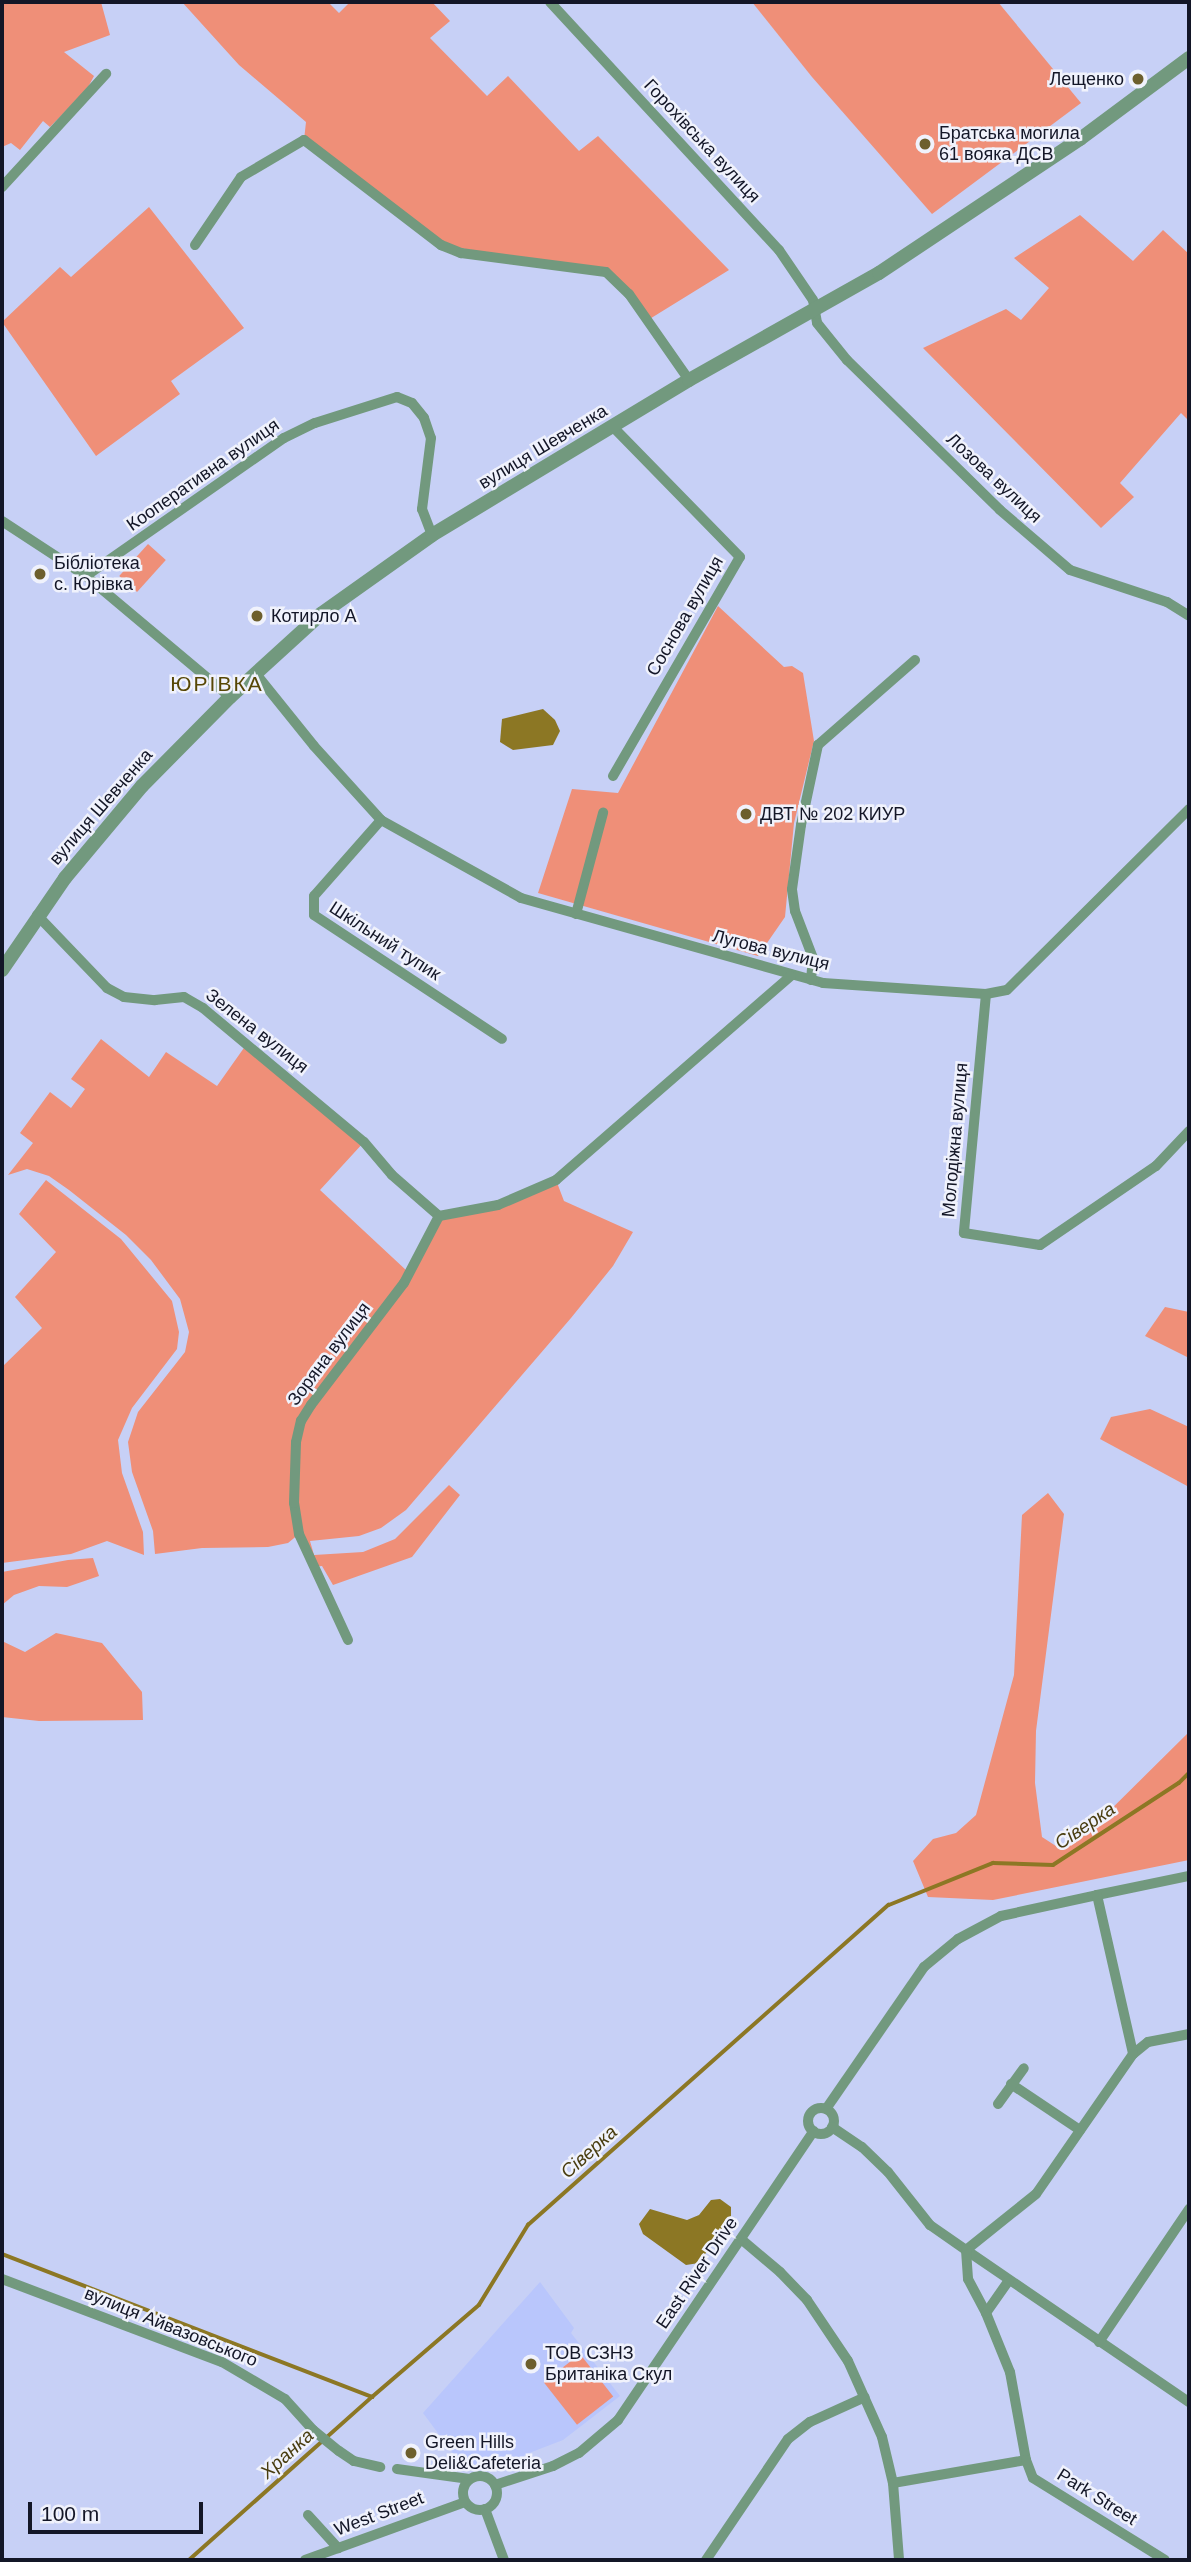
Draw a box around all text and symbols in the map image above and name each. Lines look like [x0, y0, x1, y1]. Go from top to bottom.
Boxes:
place label: Лещенко [1050, 68, 1124, 90]
marker: Лещенко [1130, 71, 1146, 87]
street label: Горохівська вулиця [639, 75, 765, 207]
place label: Братська могила 61 вояка ДСВ [939, 123, 1080, 166]
marker: Братська могила 61 вояка ДСВ [917, 136, 933, 152]
street label: вулиця Шевченка [475, 400, 611, 494]
street label: Кооперативна вулиця [123, 414, 283, 536]
street label: Лозова вулиця [942, 428, 1046, 528]
street label: Соснова вулиця [642, 552, 728, 680]
place label: Бібліотека с. Юрівка [54, 553, 140, 596]
marker: Бібліотека с. Юрівка [32, 566, 48, 582]
place label: Котирло А [271, 605, 357, 627]
marker: Котирло А [249, 608, 265, 624]
district label: ЮРІВКА [171, 671, 263, 697]
street label: вулиця Шевченка [45, 745, 157, 869]
place label: ДВТ № 202 КИУР [760, 803, 905, 825]
marker: ДВТ № 202 КИУР [738, 806, 754, 822]
street label: Шкільний тупик [325, 897, 445, 985]
street label: Лугова вулиця [710, 925, 832, 975]
street label: Зелена вулиця [201, 984, 313, 1078]
street label: Молодіжна вулиця [937, 1062, 973, 1218]
street label: Зоряна вулиця [283, 1298, 375, 1410]
water label: Сіверка [1050, 1798, 1120, 1854]
water label: Сіверка [556, 2121, 622, 2183]
street label: Еаst Rіvеr Drive [652, 2213, 742, 2333]
street label: вулиця Айвазовського [81, 2282, 261, 2372]
place label: ТОВ СЗНЗ Британіка Скул [545, 2343, 672, 2386]
marker: ТОВ СЗНЗ Британіка Скул [523, 2356, 539, 2372]
water label: Хранка [256, 2424, 318, 2484]
place label: Green Hills Deli&Cafeteria [425, 2432, 541, 2474]
marker: Green Hills Deli&Cafeteria [403, 2445, 419, 2461]
street label: Park Street [1053, 2464, 1141, 2530]
street label: West Street [331, 2487, 427, 2541]
scale bar [32, 2488, 206, 2532]
text: 100 m [41, 2502, 99, 2525]

